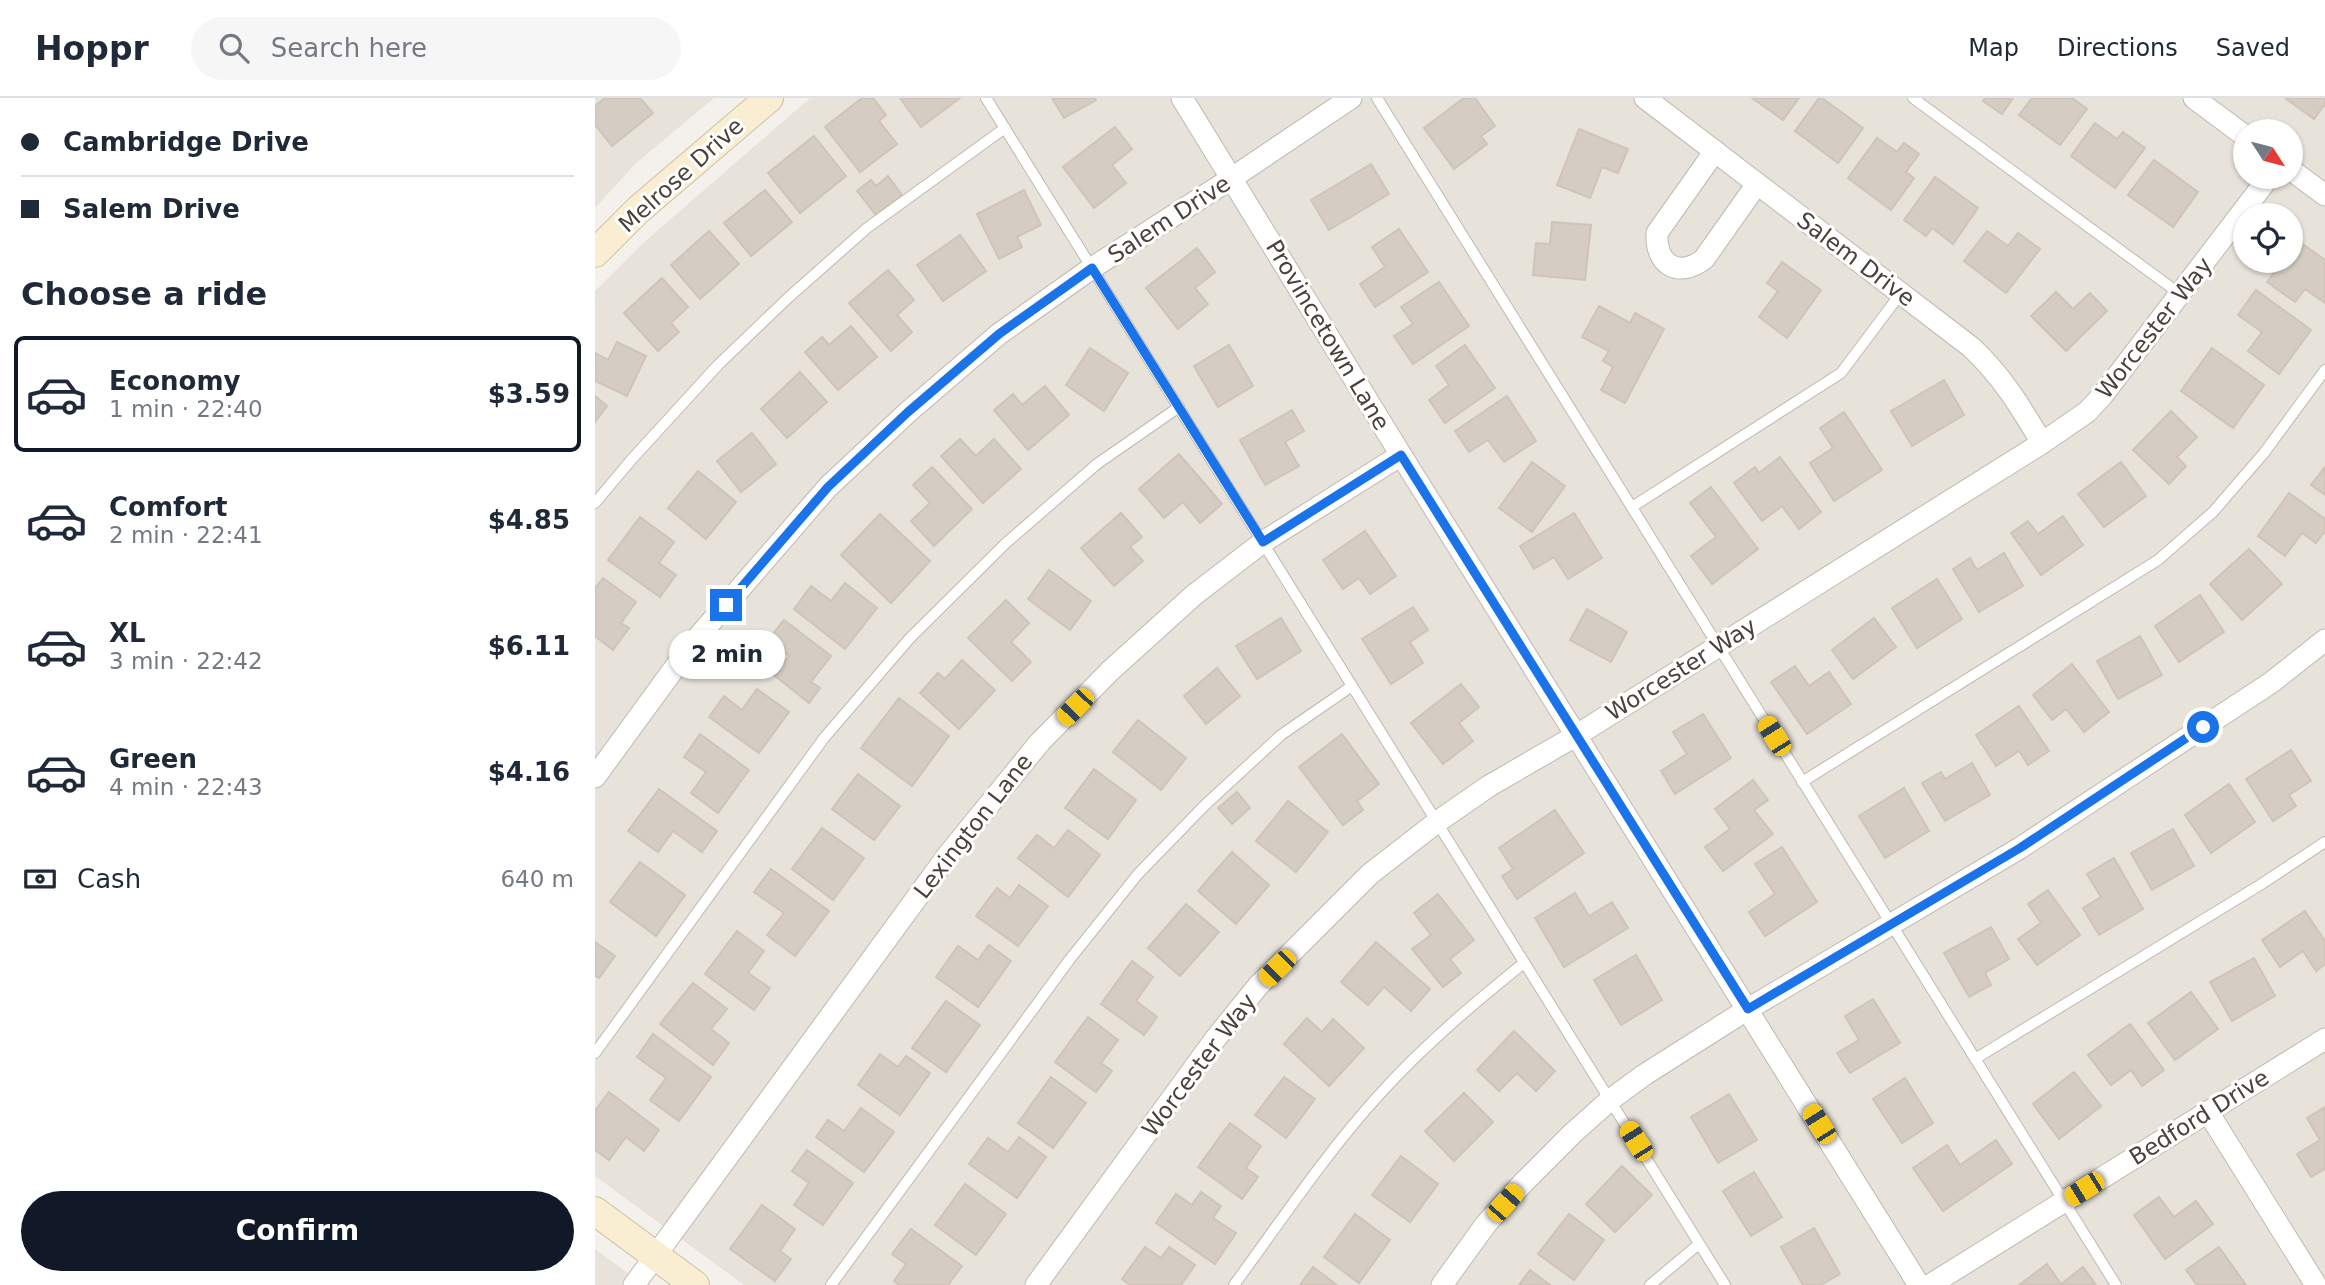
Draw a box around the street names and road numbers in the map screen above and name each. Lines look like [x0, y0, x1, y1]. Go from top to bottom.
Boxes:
street label: Melrose Drive [614, 112, 748, 238]
street label: Salem Drive [1103, 170, 1235, 268]
street label: Salem Drive [1792, 206, 1920, 312]
street label: Provincetown Lane [1261, 235, 1395, 435]
street label: Worcester Way [2091, 252, 2217, 404]
street label: Worcester Way [1601, 612, 1761, 726]
street label: Lexington Lane [909, 749, 1037, 903]
street label: Worcester Way [1137, 988, 1261, 1142]
street label: Bedford Drive [2125, 1064, 2273, 1170]

